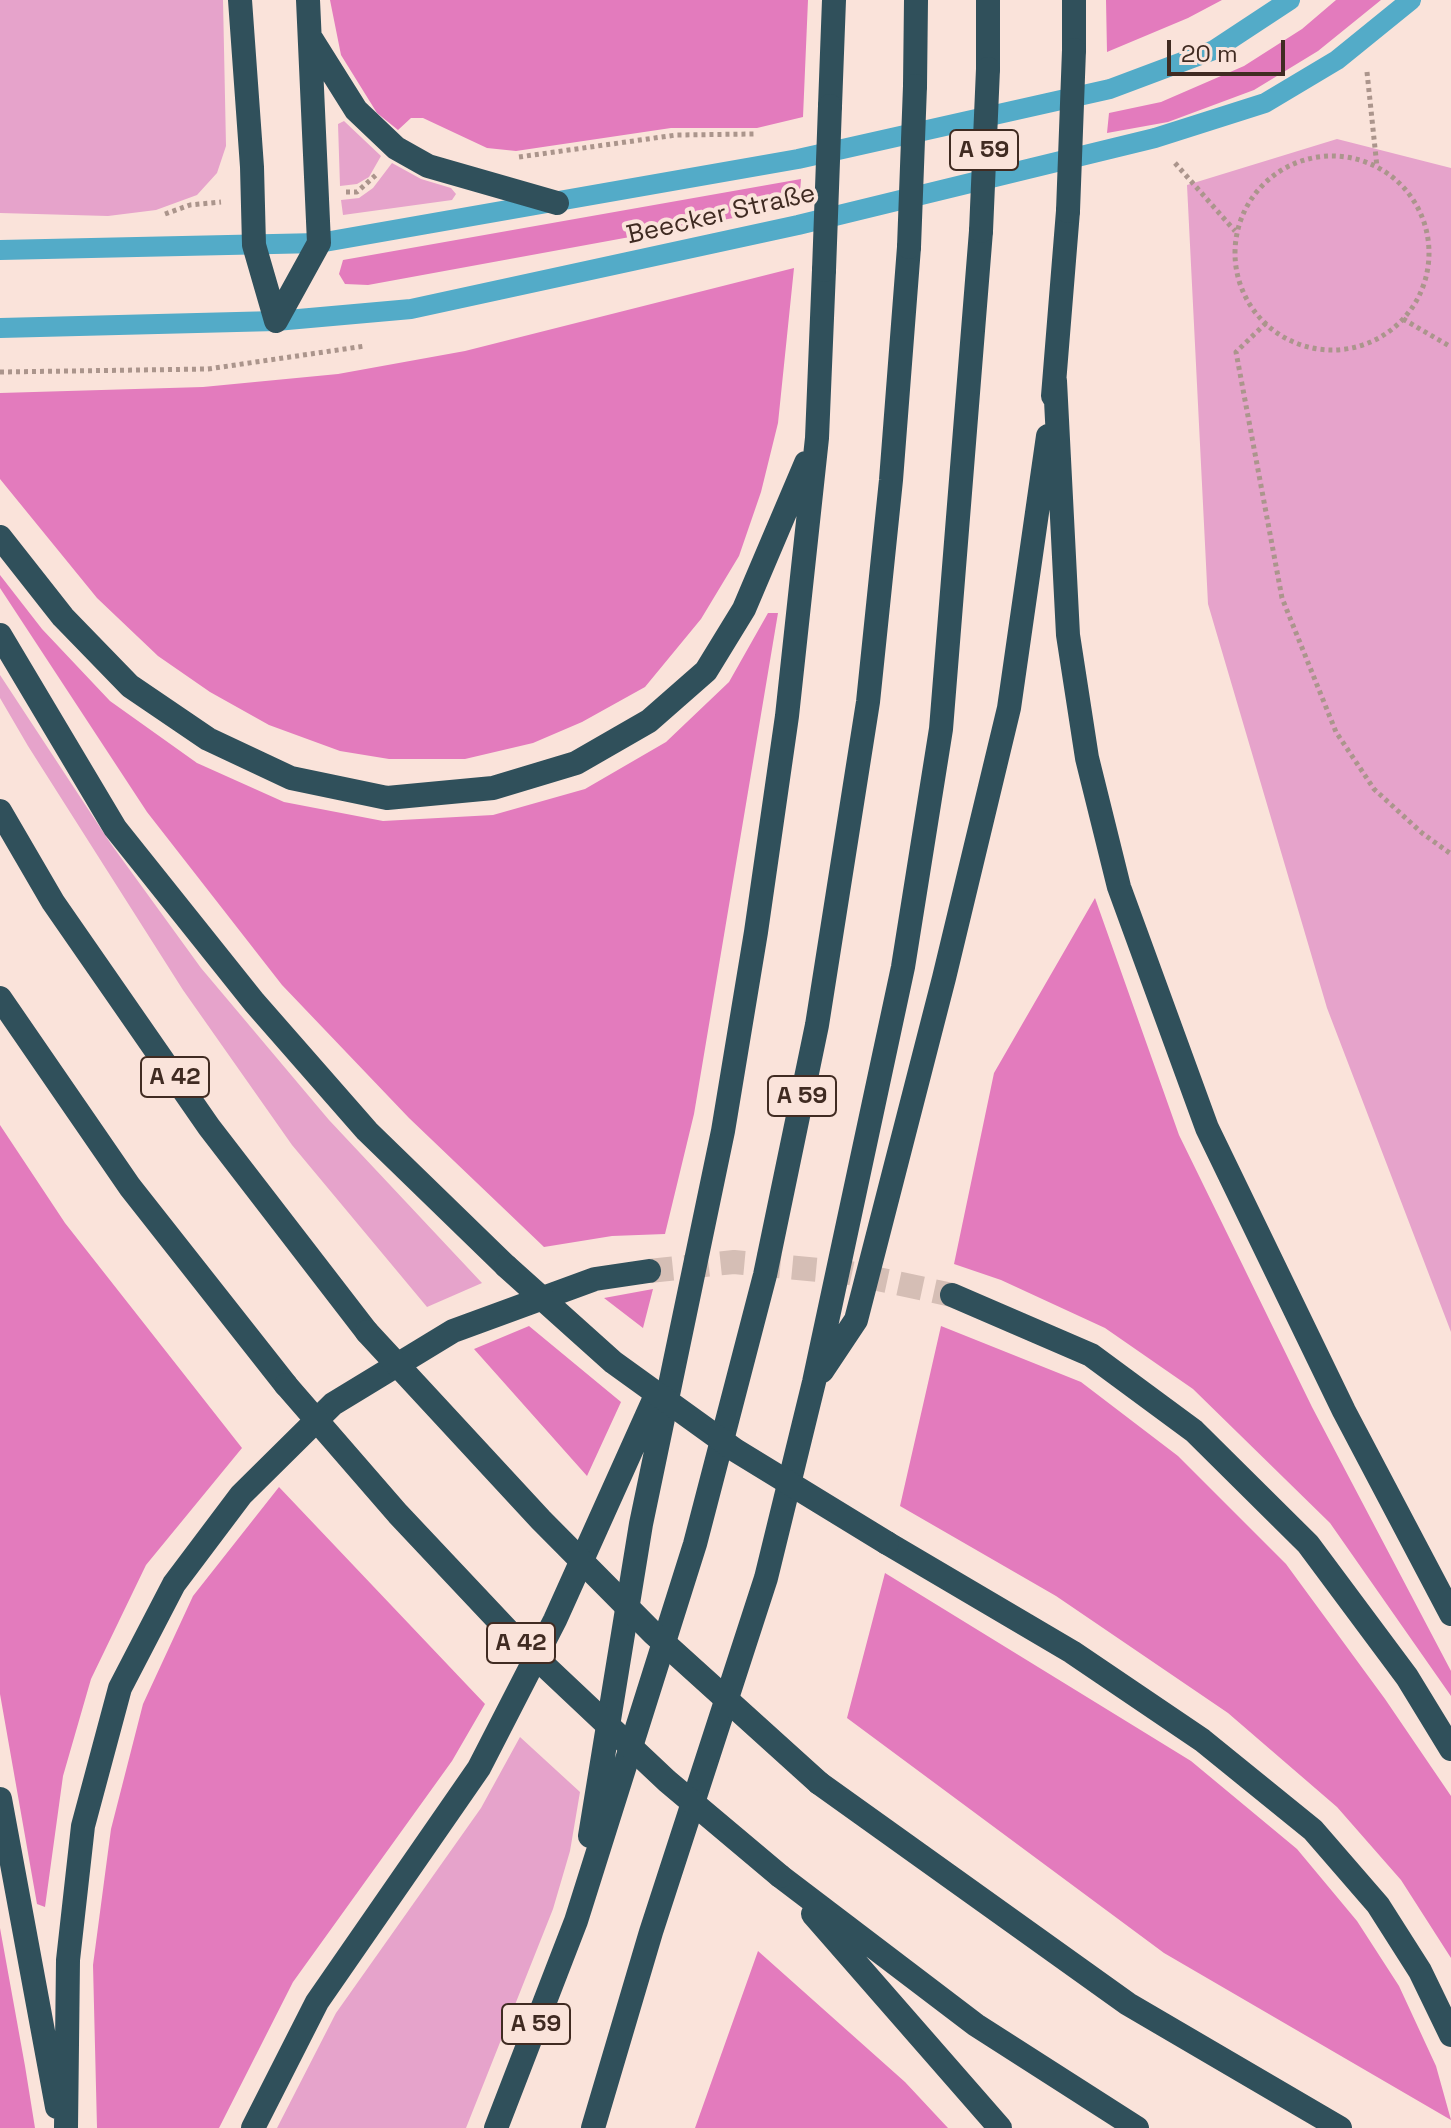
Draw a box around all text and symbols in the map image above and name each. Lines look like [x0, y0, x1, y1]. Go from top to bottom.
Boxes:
scale bar [1171, 24, 1289, 74]
text: 20 m [1181, 38, 1238, 69]
road number: A 59 [950, 130, 1018, 170]
street label: Beecker Straße [624, 178, 818, 252]
road number: A 42 [141, 1057, 209, 1097]
road number: A 59 [768, 1076, 836, 1116]
road number: A 42 [487, 1623, 555, 1663]
road number: A 59 [502, 2004, 570, 2044]

